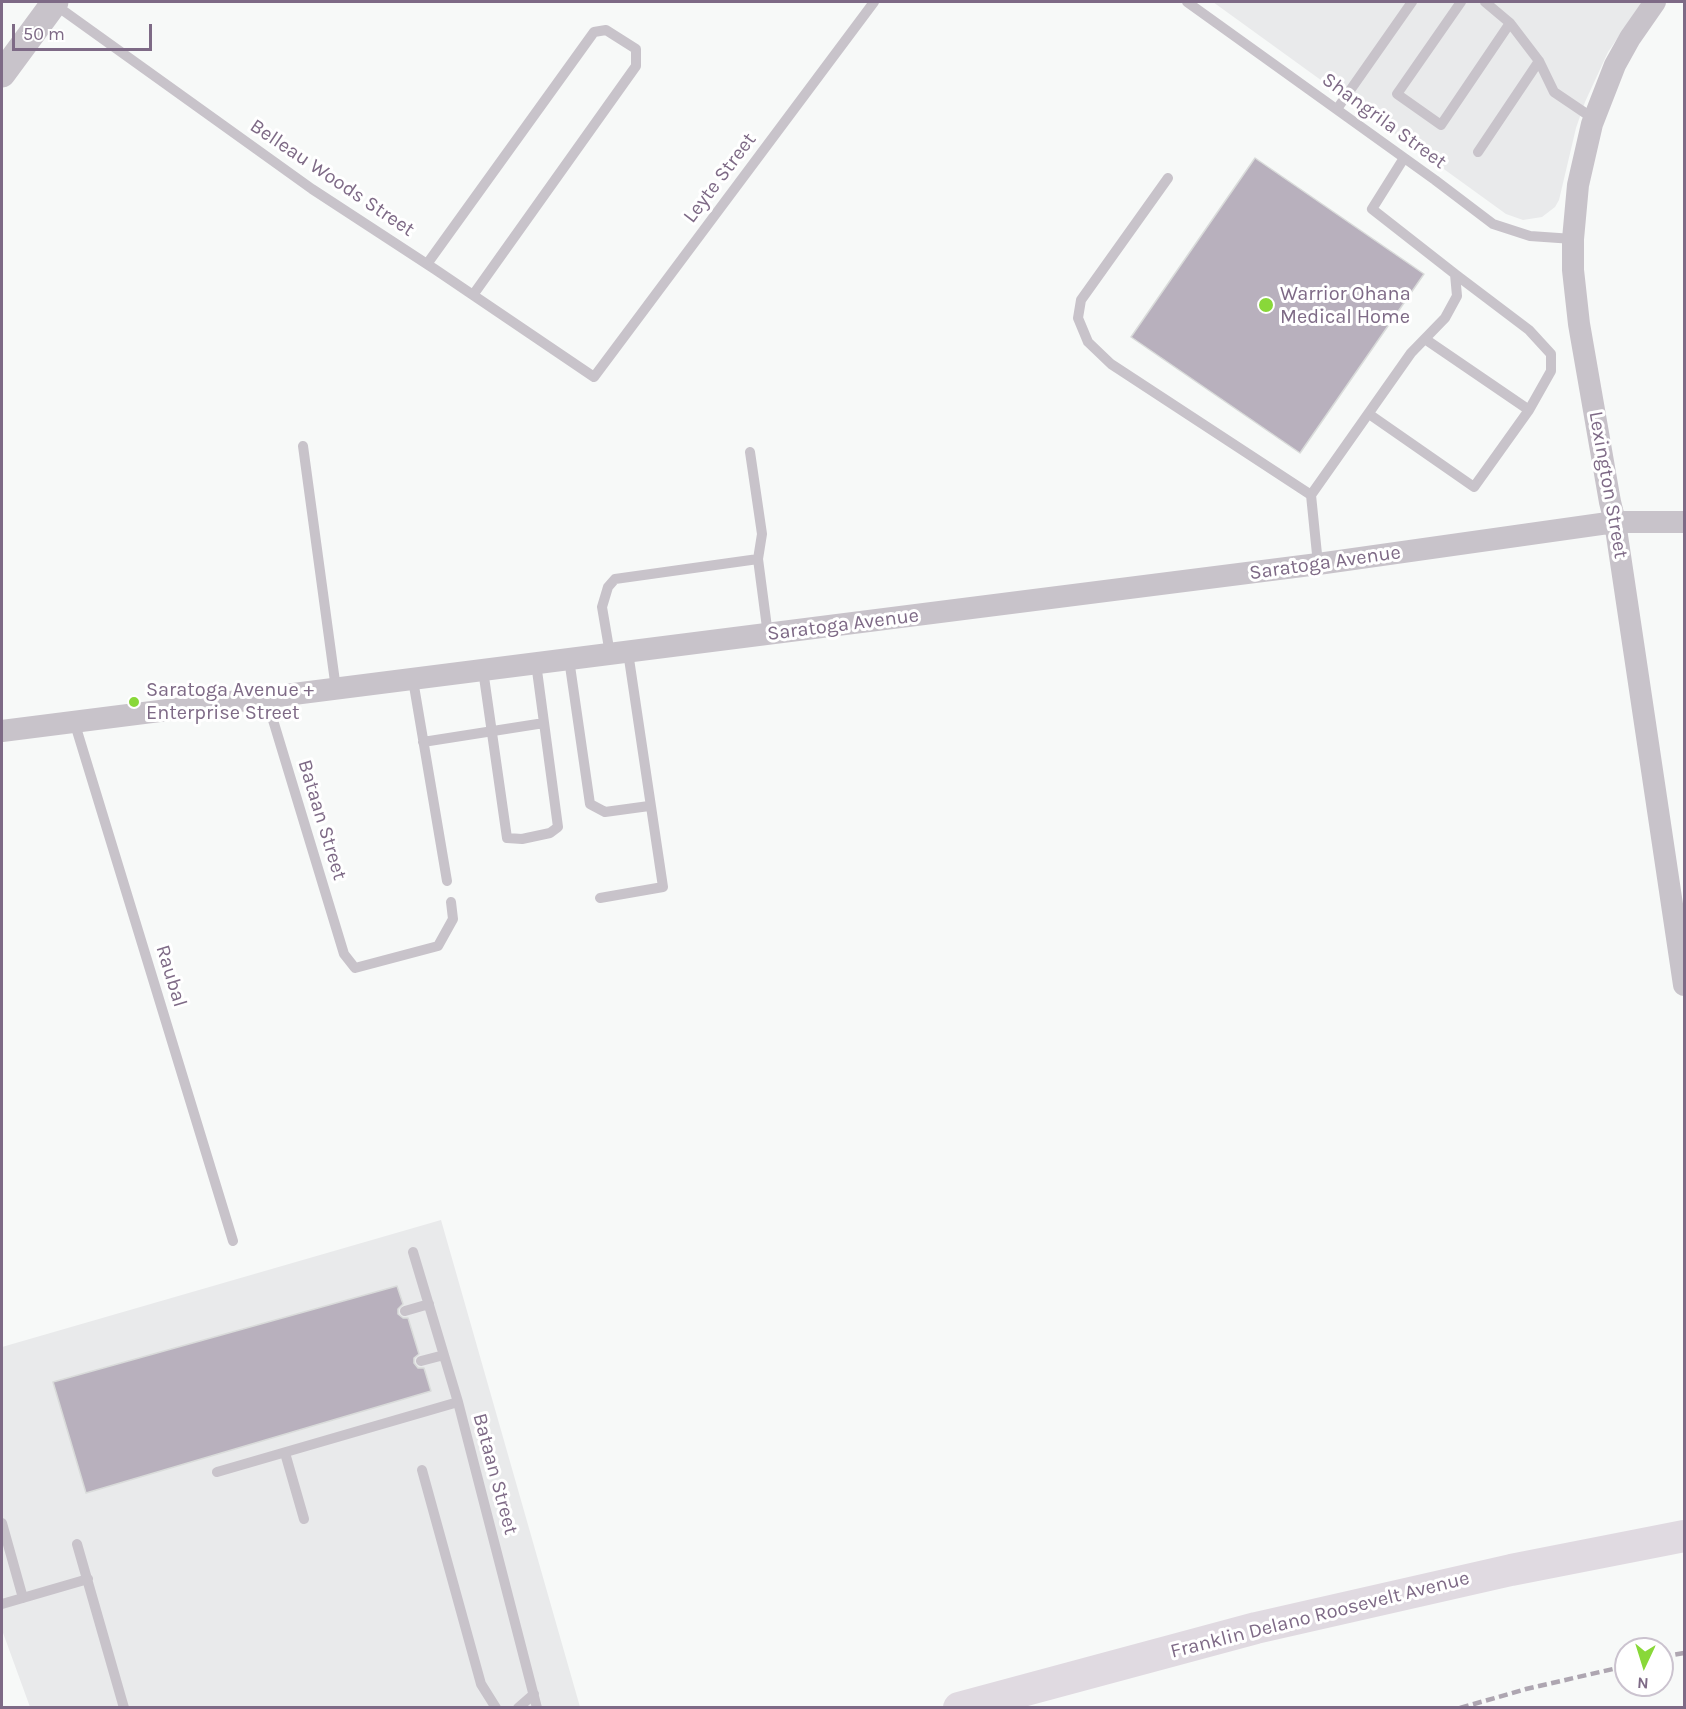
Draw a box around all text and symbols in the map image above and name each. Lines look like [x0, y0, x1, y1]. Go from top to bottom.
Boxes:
scale bar [15, 12, 154, 50]
text: 50 m [23, 23, 65, 45]
street label: Shangrila Street [1317, 68, 1451, 174]
street label: Belleau Woods Street [245, 114, 419, 242]
street label: Leyte Street [678, 128, 762, 228]
place label: Warrior Ohana Medical Home [1280, 282, 1411, 329]
marker: Warrior Ohana Medical Home [1257, 296, 1275, 314]
street label: Lexington Street [1583, 409, 1633, 561]
street label: Saratoga Avenue [1248, 540, 1402, 586]
street label: Saratoga Avenue [766, 604, 920, 646]
place label: Saratoga Avenue + Enterprise Street [146, 678, 314, 725]
marker: Saratoga Avenue + Enterprise Street [127, 695, 141, 709]
street label: Bataan Street [292, 757, 352, 883]
street label: Raubal [150, 942, 192, 1010]
street label: Bataan Street [467, 1411, 523, 1537]
street label: Franklin Delano Roosevelt Avenue [1168, 1566, 1472, 1664]
north arrow [1614, 1637, 1674, 1697]
text: N [1636, 1674, 1649, 1693]

